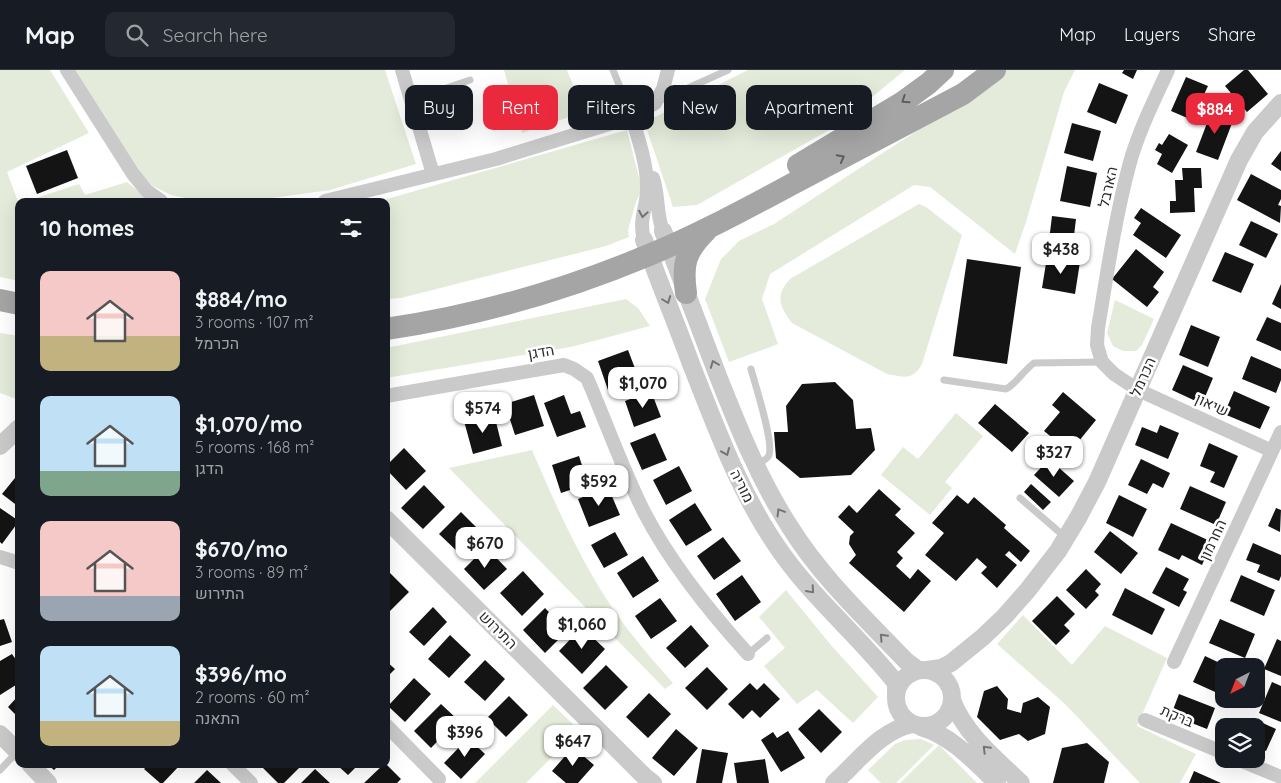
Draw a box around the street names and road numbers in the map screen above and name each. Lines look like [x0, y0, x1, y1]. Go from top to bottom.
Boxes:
street label: הארבל [1094, 165, 1121, 209]
street label: הדגן [526, 340, 556, 363]
street label: הכרמל [1125, 354, 1160, 400]
street label: שיאון [1192, 389, 1232, 421]
street label: מוריה [726, 466, 759, 506]
street label: החרמון [1195, 516, 1230, 564]
street label: התירוש [475, 607, 521, 653]
street label: ברקת [1158, 700, 1197, 731]

